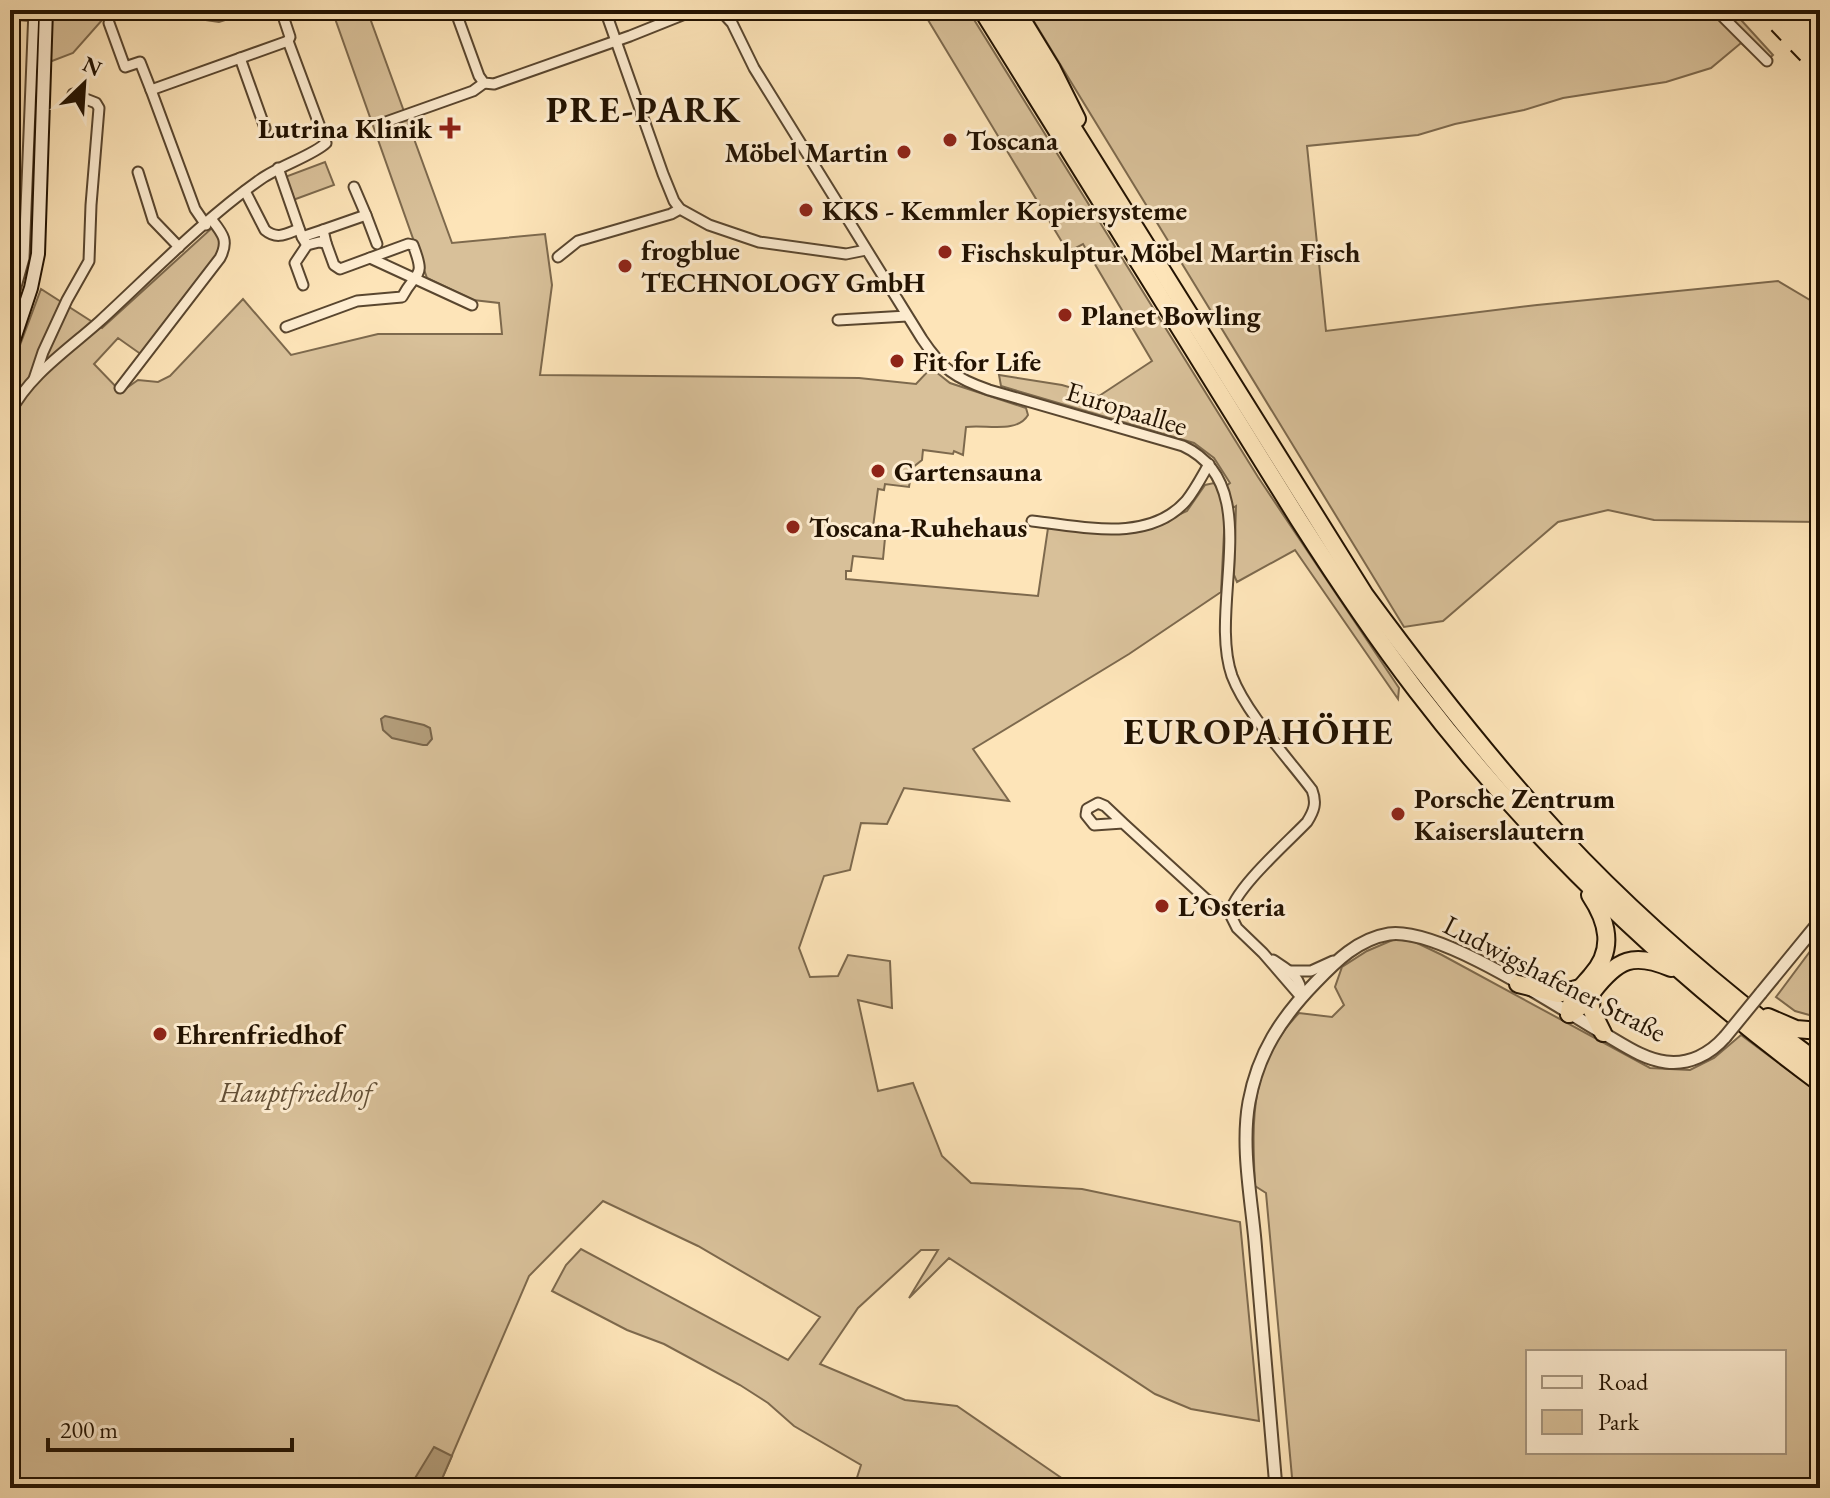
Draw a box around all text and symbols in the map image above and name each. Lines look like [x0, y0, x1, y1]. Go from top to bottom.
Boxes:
north arrow [44, 44, 124, 124]
text: N [78, 49, 107, 83]
district label: PRE-PARK [546, 86, 742, 133]
place label: Lutrina Klinik [258, 110, 433, 146]
marker: Lutrina Klinik [439, 117, 461, 139]
place label: Toscana [966, 122, 1059, 158]
marker: Toscana [941, 131, 959, 149]
place label: Möbel Martin [724, 134, 888, 170]
marker: Möbel Martin [895, 143, 913, 161]
place label: KKS - Kemmler Kopiersysteme [822, 192, 1187, 228]
marker: KKS - Kemmler Kopiersysteme [797, 201, 815, 219]
place label: frogblue TECHNOLOGY GmbH [641, 232, 925, 300]
place label: Fischskulptur Möbel Martin Fisch [961, 234, 1361, 270]
marker: Fischskulptur Möbel Martin Fisch [936, 243, 954, 261]
marker: frogblue TECHNOLOGY GmbH [616, 257, 634, 275]
place label: Planet Bowling [1081, 297, 1262, 333]
marker: Planet Bowling [1056, 306, 1074, 324]
place label: Fit for Life [913, 343, 1041, 379]
marker: Fit for Life [888, 352, 906, 370]
street label: Europaallee [1062, 373, 1192, 444]
place label: Gartensauna [894, 453, 1043, 489]
marker: Gartensauna [869, 462, 887, 480]
place label: Toscana-Ruhehaus [809, 509, 1027, 545]
marker: Toscana-Ruhehaus [784, 518, 802, 536]
district label: EUROPAHÖHE [1123, 708, 1395, 755]
place label: Porsche Zentrum Kaiserslautern [1414, 780, 1615, 848]
marker: Porsche Zentrum Kaiserslautern [1389, 805, 1407, 823]
place label: L’Osteria [1178, 888, 1286, 924]
marker: L’Osteria [1153, 897, 1171, 915]
street label: Ludwigshafener Straße [1438, 906, 1673, 1050]
place label: Ehrenfriedhof [176, 1016, 347, 1052]
marker: Ehrenfriedhof [151, 1025, 169, 1043]
park label: Hauptfriedhof [219, 1074, 378, 1110]
legend [1526, 1350, 1786, 1454]
text: Road [1598, 1366, 1649, 1397]
scale bar [48, 1402, 292, 1452]
text: Park [1598, 1406, 1640, 1437]
text: 200 m [60, 1414, 118, 1445]

